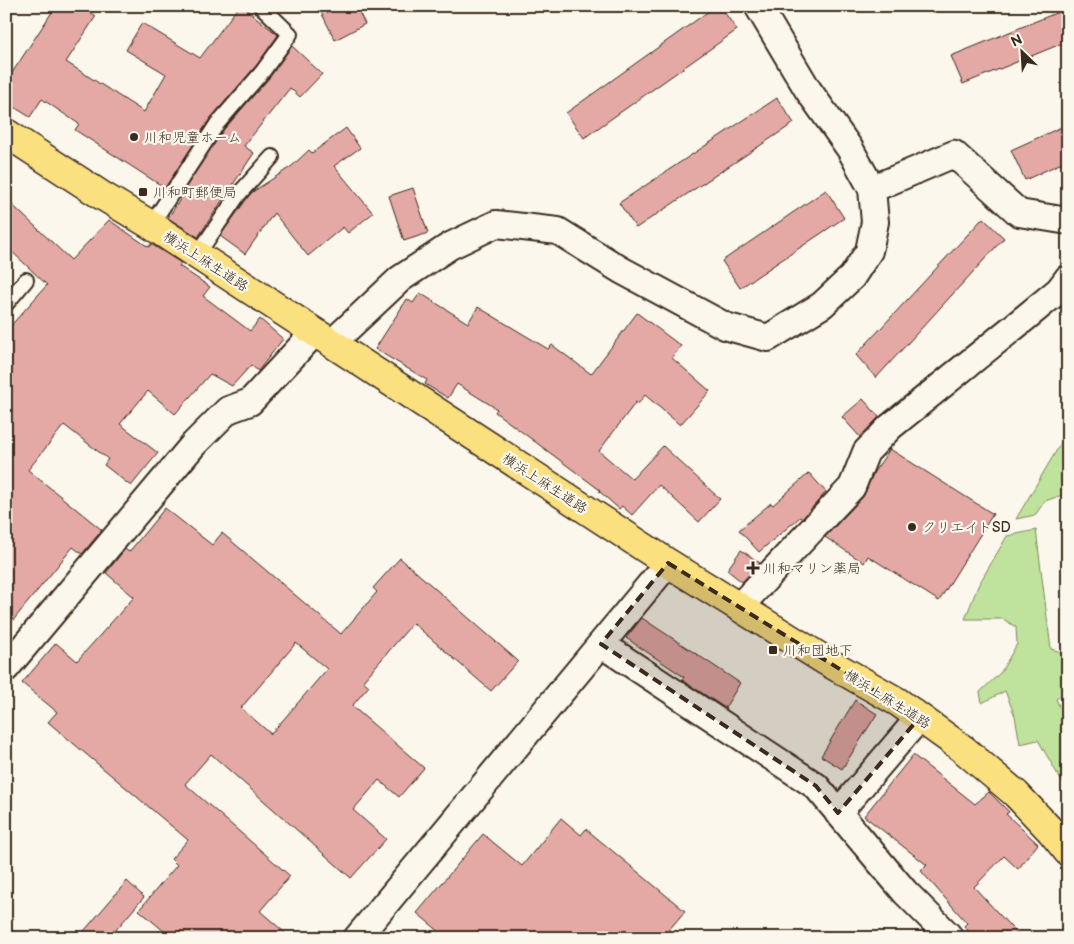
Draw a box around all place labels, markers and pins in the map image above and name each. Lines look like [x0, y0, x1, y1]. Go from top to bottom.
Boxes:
place label: 川和児童ホーム [144, 129, 241, 146]
marker: 川和児童ホーム [128, 131, 140, 143]
place label: 川和町郵便局 [153, 184, 237, 201]
marker: 川和町郵便局 [137, 186, 149, 198]
place label: クリエイトSD [922, 519, 1011, 536]
marker: クリエイトSD [906, 521, 918, 533]
place label: 川和マリン薬局 [763, 560, 861, 577]
marker: 川和マリン薬局 [747, 562, 759, 574]
place label: 川和団地下 [783, 642, 853, 659]
marker: 川和団地下 [767, 644, 779, 656]

